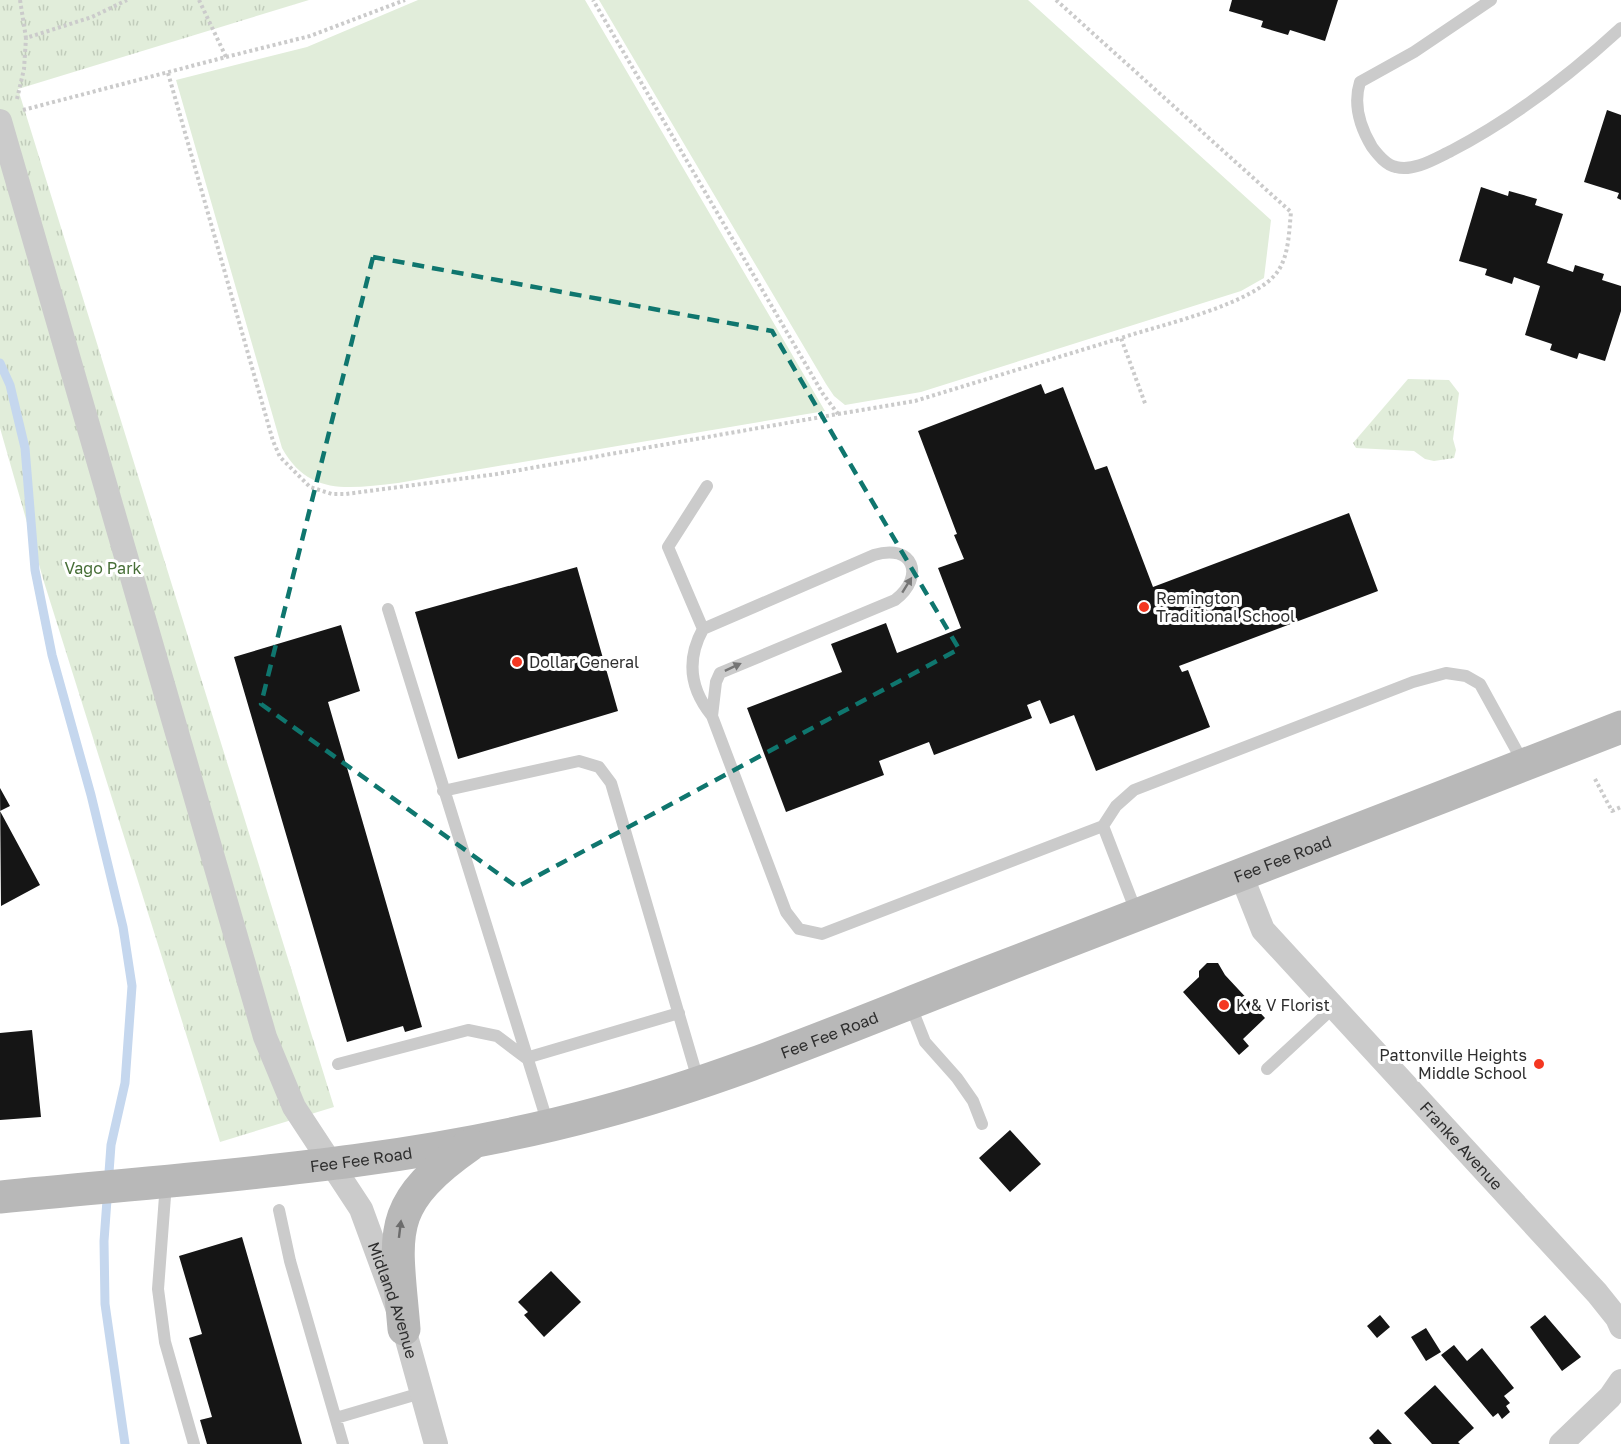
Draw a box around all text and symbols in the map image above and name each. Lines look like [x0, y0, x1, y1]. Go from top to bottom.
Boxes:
park label: Vago Park [65, 558, 141, 578]
one-way arrow [902, 577, 913, 594]
place label: Remington Traditional School [1156, 588, 1295, 626]
marker: Remington Traditional School [1137, 600, 1151, 614]
place label: Dollar General [529, 652, 639, 672]
marker: Dollar General [510, 655, 524, 669]
one-way arrow [724, 662, 741, 671]
street label: Fee Fee Road [1231, 831, 1334, 887]
place label: K & V Florist [1236, 995, 1330, 1015]
marker: K & V Florist [1217, 998, 1231, 1012]
street label: Fee Fee Road [778, 1007, 881, 1063]
place label: Pattonville Heights Middle School [1379, 1045, 1527, 1083]
marker: Pattonville Heights Middle School [1532, 1057, 1546, 1071]
street label: Franke Avenue [1416, 1097, 1507, 1194]
street label: Fee Fee Road [309, 1142, 414, 1176]
one-way arrow [395, 1220, 405, 1239]
street label: Midland Avenue [364, 1239, 422, 1361]

